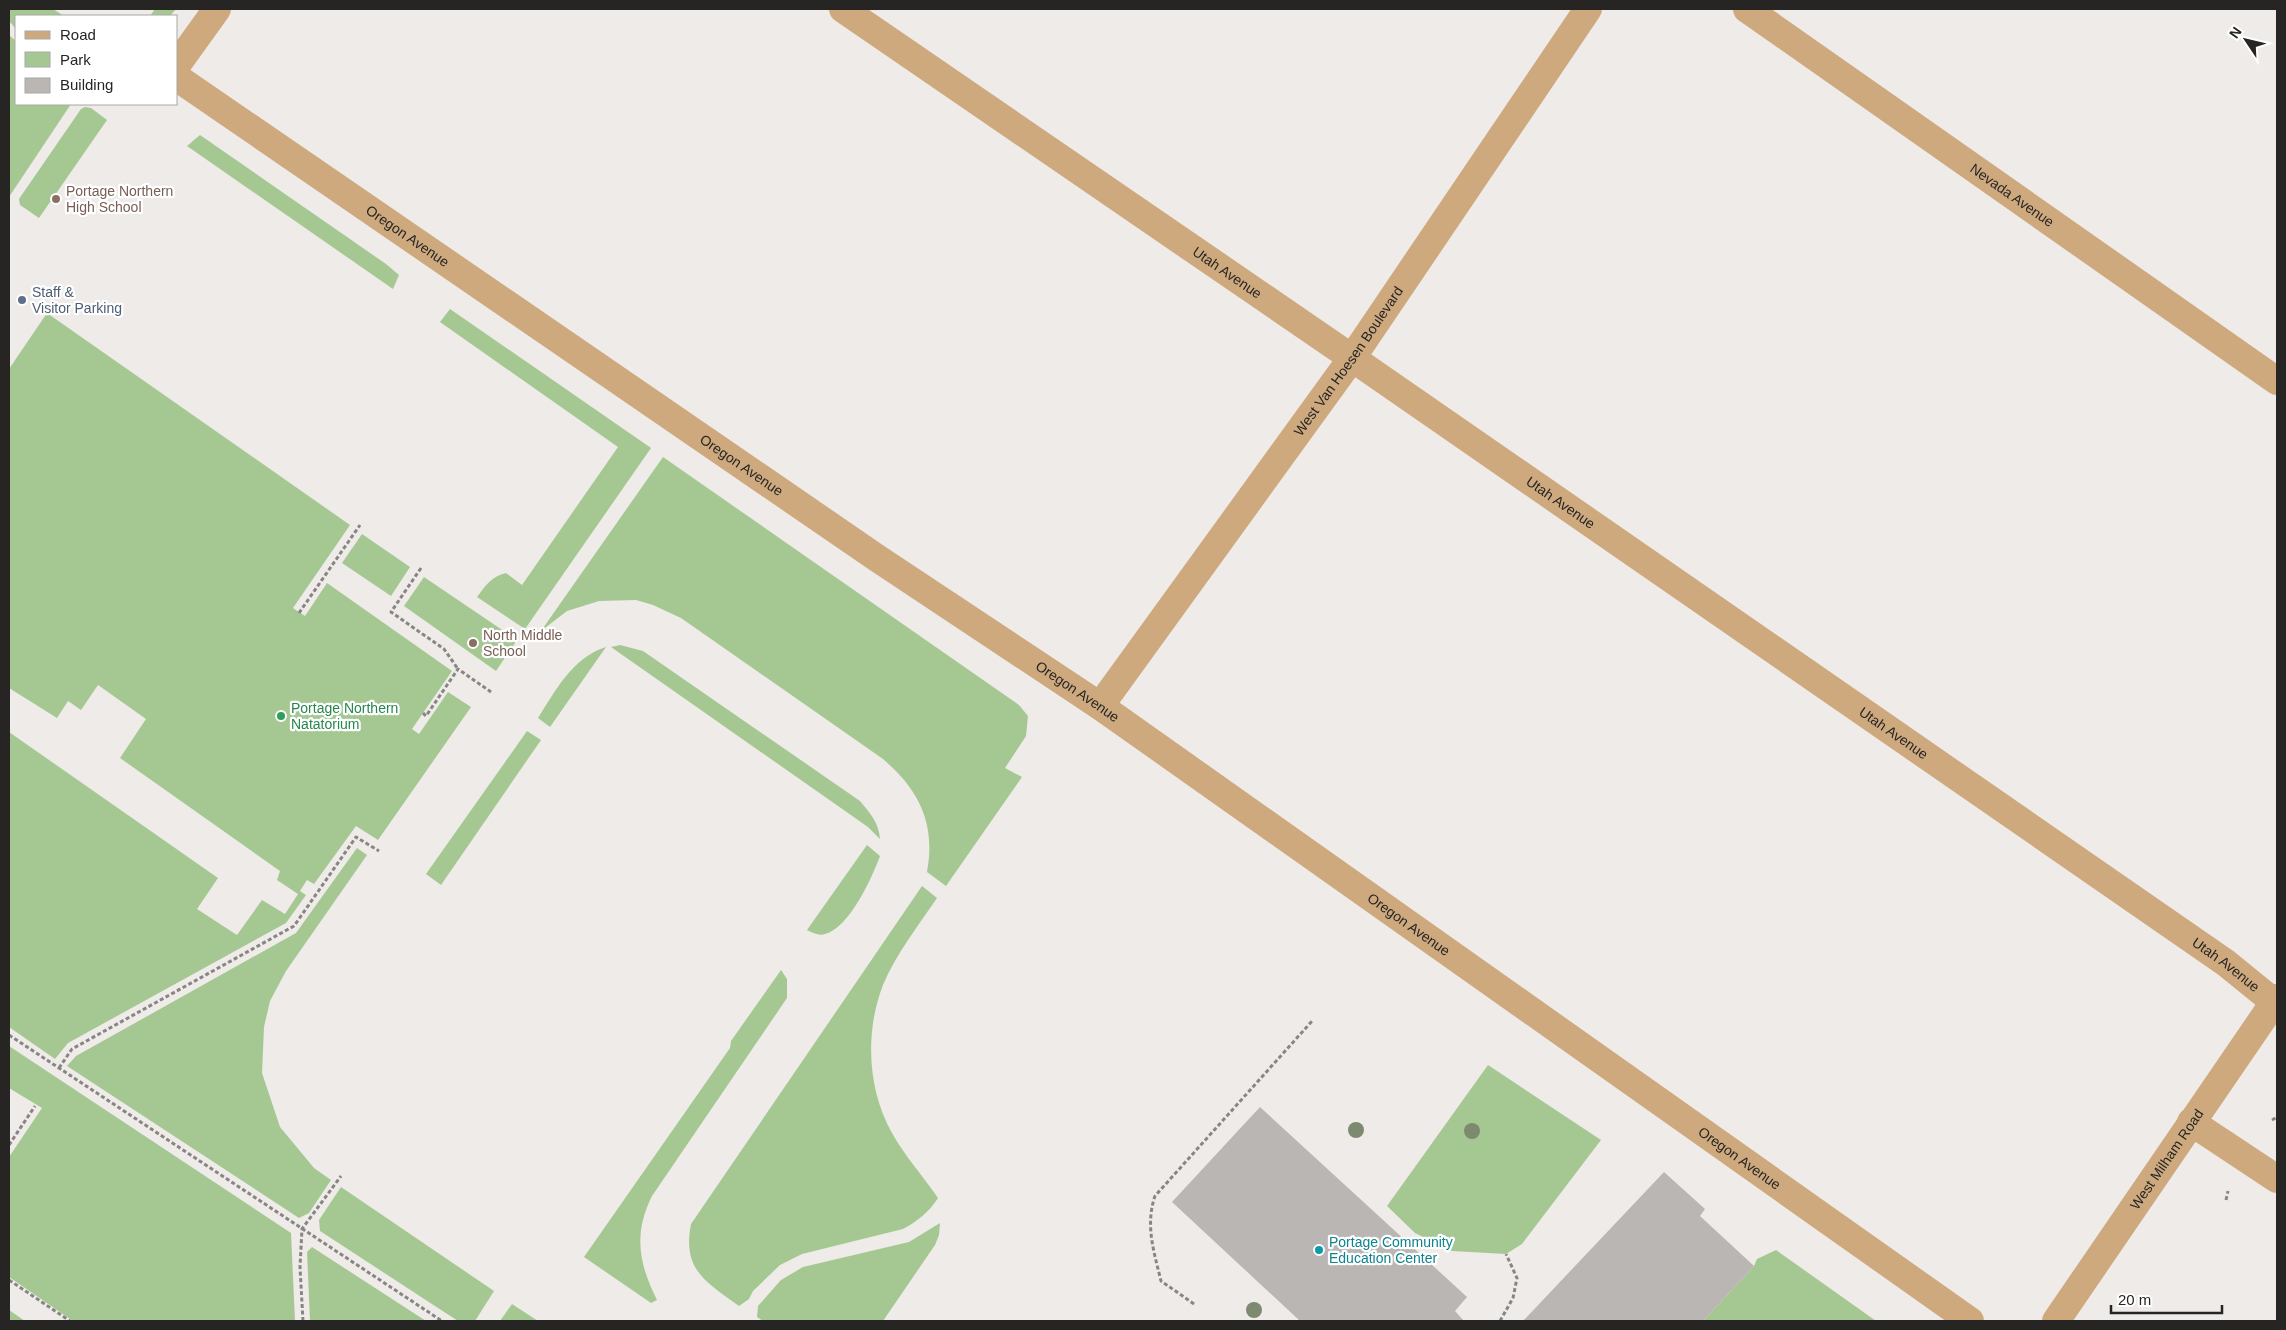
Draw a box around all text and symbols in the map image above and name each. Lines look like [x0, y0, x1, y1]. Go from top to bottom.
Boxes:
legend [15, 15, 178, 105]
north arrow [2221, 15, 2271, 65]
text: N [2226, 24, 2245, 41]
text: Road [60, 26, 96, 43]
text: Park [60, 51, 91, 68]
text: Building [60, 76, 113, 93]
street label: Nevada Avenue [1967, 160, 2057, 230]
place label: Portage Northern High School [66, 183, 173, 215]
marker: Portage Northern High School [50, 193, 62, 205]
street label: Oregon Avenue [363, 202, 452, 270]
street label: Utah Avenue [1190, 243, 1265, 302]
street label: West Van Hoesen Boulevard [1290, 283, 1406, 439]
place label: Staff & Visitor Parking [32, 284, 122, 316]
marker: Staff & Visitor Parking [16, 294, 28, 306]
street label: Oregon Avenue [697, 431, 786, 499]
street label: Utah Avenue [1523, 473, 1598, 532]
place label: North Middle School [483, 627, 563, 659]
marker: North Middle School [467, 637, 479, 649]
street label: Oregon Avenue [1033, 658, 1123, 725]
place label: Portage Northern Natatorium [291, 700, 398, 732]
street label: Utah Avenue [1856, 704, 1931, 762]
marker: Portage Northern Natatorium [275, 710, 287, 722]
street label: Oregon Avenue [1365, 890, 1453, 959]
street label: Utah Avenue [2189, 934, 2263, 995]
street label: West Milham Road [2127, 1106, 2207, 1213]
street label: Oregon Avenue [1695, 1124, 1784, 1193]
place label: Portage Community Education Center [1329, 1234, 1453, 1266]
marker: Portage Community Education Center [1313, 1244, 1325, 1256]
scale bar [2111, 1282, 2222, 1314]
text: 20 m [2118, 1291, 2151, 1308]

